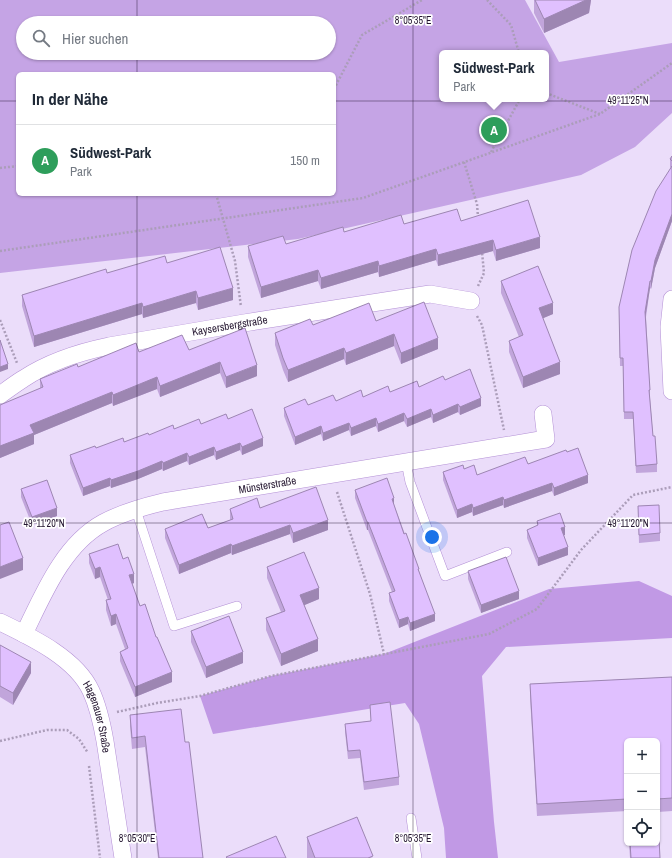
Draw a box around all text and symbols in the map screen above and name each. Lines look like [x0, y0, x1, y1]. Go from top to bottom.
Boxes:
text: 8°05'35"E [395, 14, 431, 27]
search box [16, 16, 336, 60]
icon: search [30, 27, 52, 49]
text: Hier suchen [62, 28, 128, 49]
popup [439, 50, 549, 102]
text: Südwest-Park [453, 57, 535, 78]
text: Park [453, 78, 475, 95]
text: In der Nähe [32, 87, 108, 110]
text: 49°11'25"N [607, 94, 649, 107]
pin: A [481, 115, 507, 145]
text: Südwest-Park [70, 142, 151, 163]
text: A [41, 152, 49, 169]
text: 150 m [290, 152, 320, 169]
text: Park [70, 163, 92, 180]
street label: Kaysersbergstraße [191, 312, 268, 339]
street label: Münsterstraße [237, 473, 297, 496]
text: 49°11'20"N [23, 517, 65, 530]
text: 49°11'20"N [607, 517, 649, 530]
your location [422, 527, 442, 547]
street label: Hagenauer Straße [80, 678, 114, 754]
map controls [624, 738, 660, 846]
button: + [624, 738, 660, 774]
button: − [624, 774, 660, 810]
button: locate [624, 810, 660, 846]
text: 8°05'30"E [119, 832, 155, 845]
text: 8°05'35"E [395, 832, 431, 845]

